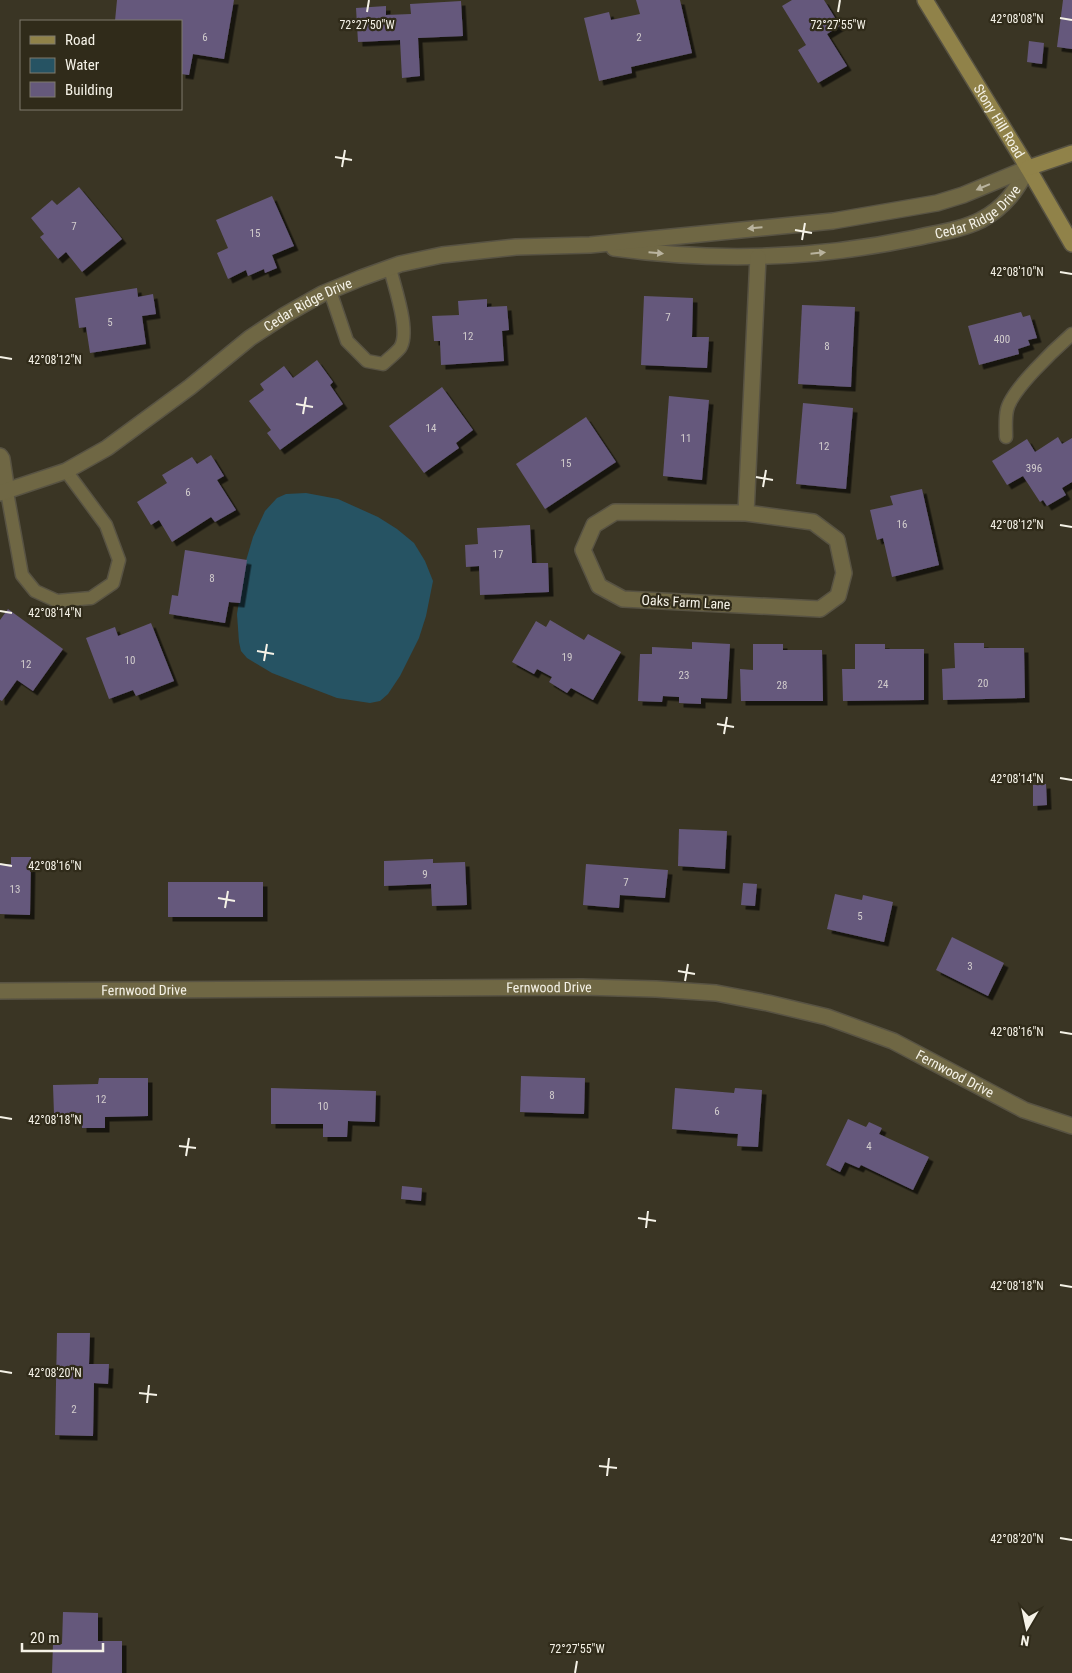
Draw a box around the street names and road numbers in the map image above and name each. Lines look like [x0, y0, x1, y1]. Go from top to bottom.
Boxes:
street label: Stony Hill Road [970, 81, 1028, 161]
street label: Cedar Ridge Drive [933, 182, 1024, 242]
street label: Cedar Ridge Drive [261, 274, 355, 335]
street label: Oaks Farm Lane [641, 592, 731, 612]
street label: Fernwood Drive [506, 979, 592, 996]
street label: Fernwood Drive [101, 982, 187, 998]
street label: Fernwood Drive [913, 1047, 997, 1101]

